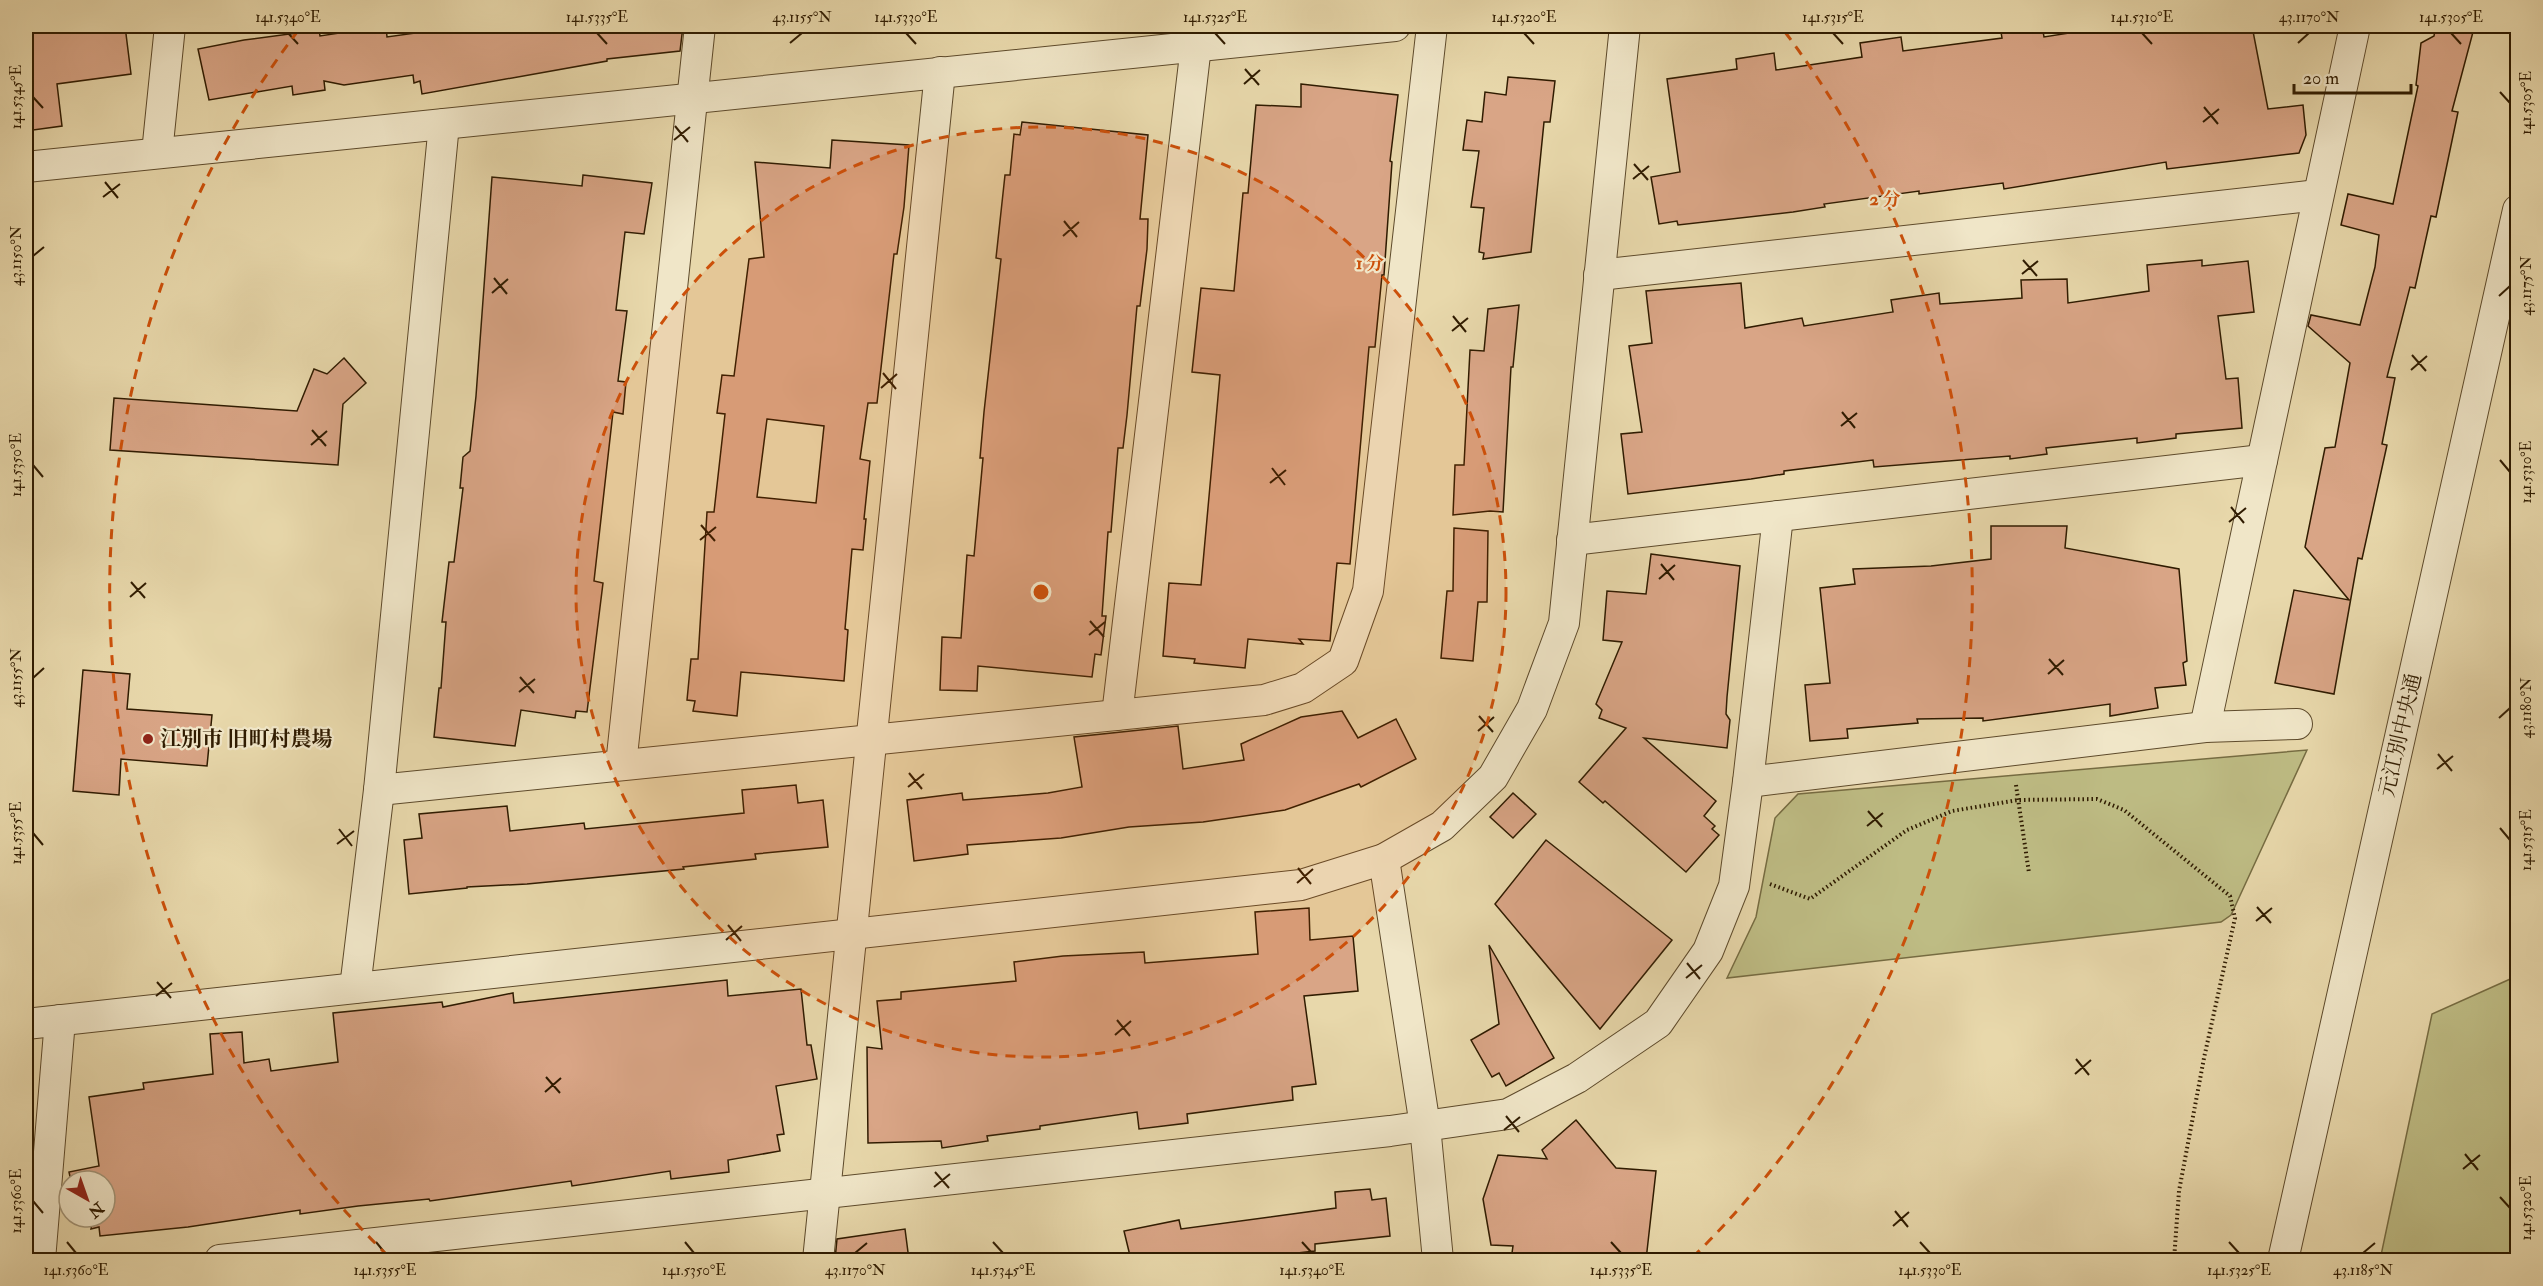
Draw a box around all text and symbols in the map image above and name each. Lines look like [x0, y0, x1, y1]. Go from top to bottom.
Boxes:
text: 141.5340°E [255, 8, 321, 27]
text: 141.5335°E [566, 8, 628, 27]
text: 43.1155°N [772, 8, 832, 27]
text: 141.5330°E [874, 8, 938, 27]
text: 141.5325°E [1183, 8, 1247, 27]
text: 141.5320°E [1491, 8, 1557, 27]
text: 141.5315°E [1802, 8, 1864, 27]
text: 141.5310°E [2111, 8, 2174, 27]
text: 43.1170°N [2279, 8, 2340, 27]
text: 141.5305°E [2419, 8, 2483, 27]
scale bar [2294, 57, 2411, 95]
text: 141.5345°E [7, 65, 26, 129]
text: 20 m [2303, 67, 2339, 90]
text: 141.5305°E [2517, 71, 2536, 135]
text: 2 分 [1870, 188, 1900, 211]
text: 43.1150°N [7, 225, 26, 286]
text: 1 分 [1356, 252, 1384, 275]
text: 43.1175°N [2517, 256, 2536, 316]
text: 141.5350°E [7, 433, 26, 497]
text: 141.5310°E [2517, 440, 2536, 503]
centre of rings [1031, 582, 1051, 602]
text: 43.1155°N [7, 648, 26, 708]
street label: 元江別中央通 [2373, 671, 2428, 800]
text: 43.1180°N [2517, 677, 2536, 738]
place label: 江別市 旧町村農場 [160, 726, 332, 753]
marker: 江別市 旧町村農場 [141, 732, 155, 746]
text: 141.5355°E [7, 801, 26, 865]
text: 141.5315°E [2517, 809, 2536, 871]
text: 141.5360°E [7, 1168, 26, 1234]
north arrow [57, 1169, 117, 1229]
text: 141.5320°E [2517, 1175, 2536, 1241]
text: N [84, 1197, 109, 1222]
text: 141.5360°E [43, 1261, 109, 1280]
text: 141.5355°E [353, 1261, 417, 1280]
text: 141.5350°E [662, 1261, 726, 1280]
text: 43.1170°N [825, 1261, 886, 1280]
text: 141.5345°E [971, 1261, 1035, 1280]
text: 141.5340°E [1279, 1261, 1345, 1280]
text: 141.5335°E [1590, 1261, 1652, 1280]
text: 141.5330°E [1898, 1261, 1962, 1280]
text: 141.5325°E [2207, 1261, 2271, 1280]
text: 43.1185°N [2333, 1261, 2393, 1280]

